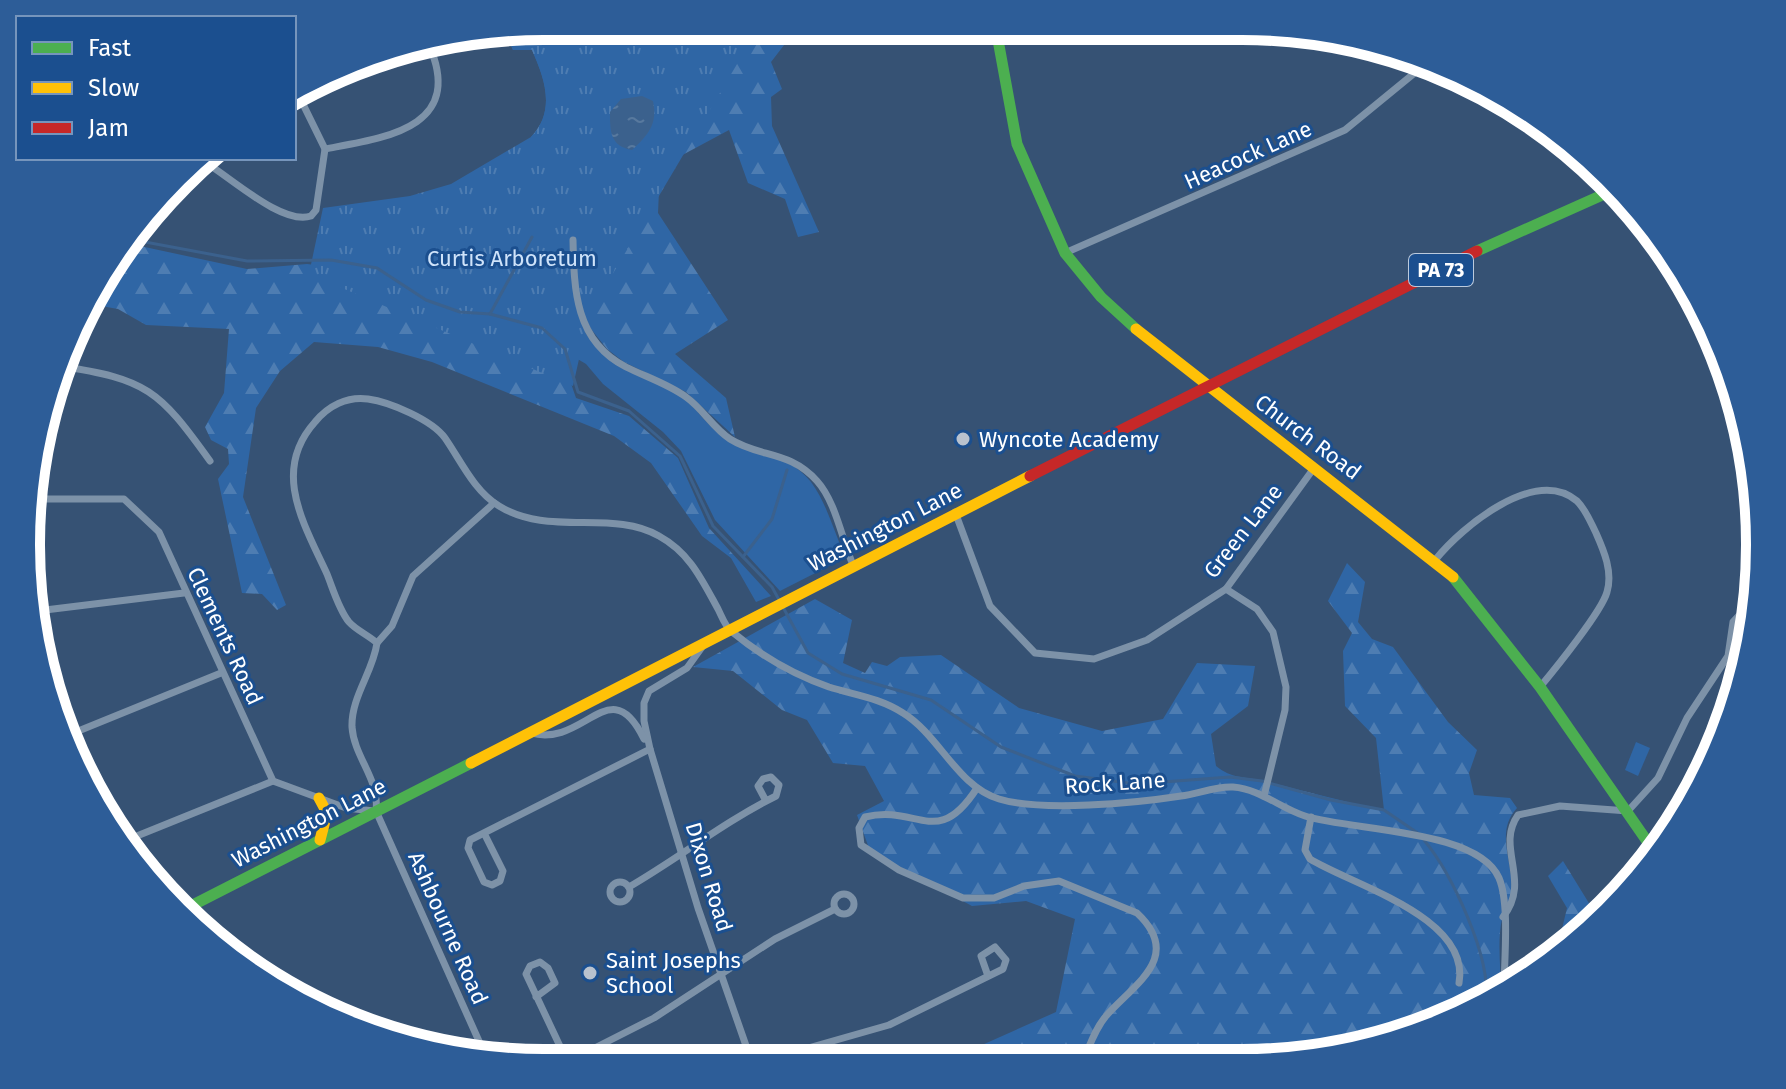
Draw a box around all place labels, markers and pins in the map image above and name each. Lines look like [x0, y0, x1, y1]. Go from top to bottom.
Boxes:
place label: Wyncote Academy [979, 426, 1159, 453]
marker: Wyncote Academy [954, 430, 972, 448]
place label: Saint Josephs School [606, 947, 741, 999]
marker: Saint Josephs School [581, 964, 599, 982]

